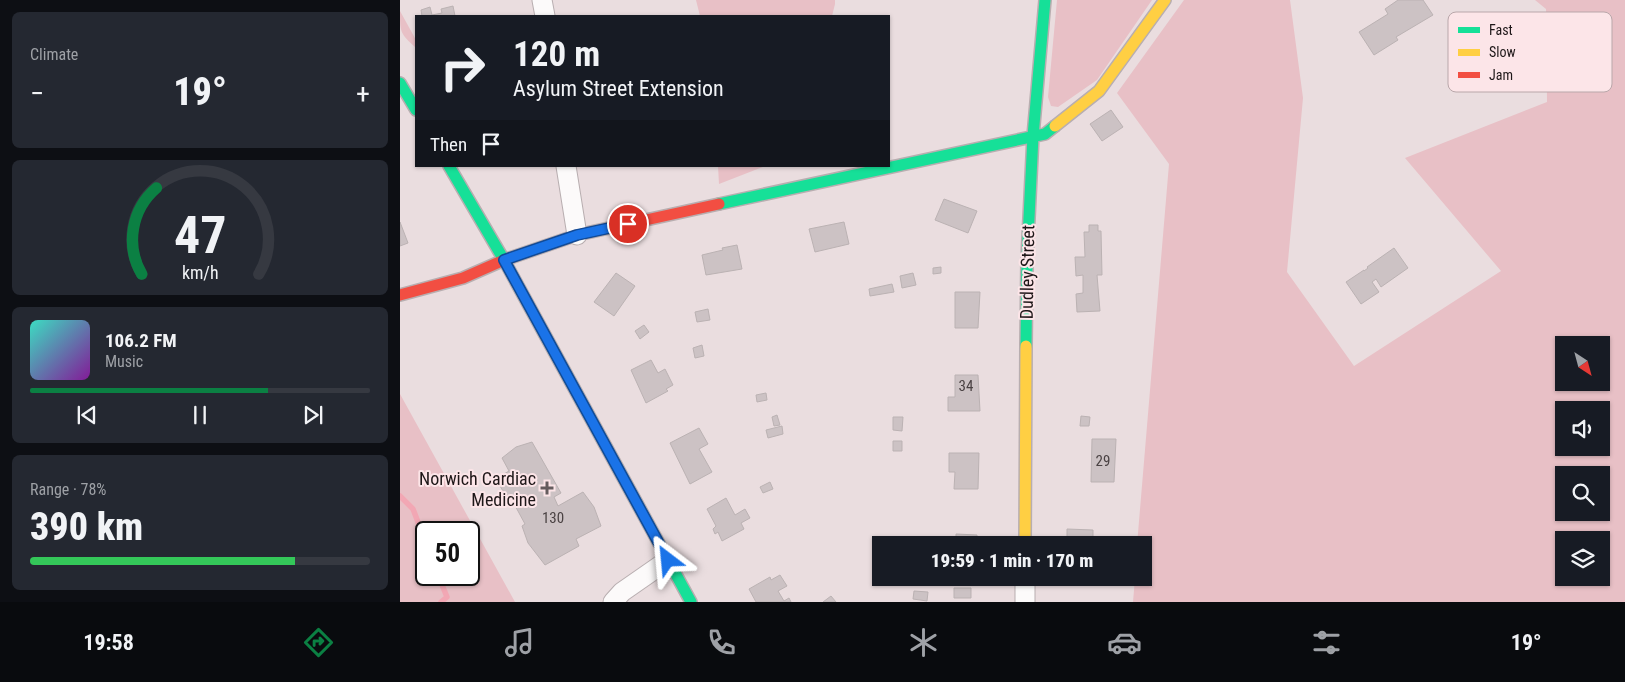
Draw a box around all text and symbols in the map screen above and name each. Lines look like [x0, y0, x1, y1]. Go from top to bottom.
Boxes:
legend [1448, 12, 1612, 92]
text: Fast [1489, 22, 1513, 38]
text: 120 m [513, 34, 600, 75]
icon: right [430, 35, 495, 100]
text: Slow [1489, 44, 1516, 60]
text: Climate [30, 45, 78, 64]
text: Jam [1489, 67, 1513, 83]
text: 19° [173, 70, 227, 114]
text: Asylum Street Extension [513, 76, 724, 101]
text: − [30, 77, 44, 110]
text: + [356, 77, 370, 110]
icon: arrive [477, 130, 505, 158]
text: Then [430, 133, 467, 156]
pin [607, 203, 649, 245]
text: 47 [174, 205, 226, 266]
icon: arrive [614, 210, 642, 238]
street label: Dudley Street [1016, 225, 1038, 319]
text: km/h [182, 262, 218, 283]
text: 106.2 FM [105, 329, 177, 352]
north arrow [1555, 336, 1610, 391]
map controls [1555, 336, 1610, 586]
text: Music [105, 352, 143, 371]
house number: 34 [959, 377, 973, 395]
icon: previous [73, 401, 101, 429]
icon: pause [186, 401, 214, 429]
icon: next [299, 401, 327, 429]
button: sound [1555, 401, 1610, 456]
house number: 29 [1096, 452, 1110, 470]
button: search [1555, 466, 1610, 521]
place label: Norwich Cardiac Medicine [419, 468, 536, 510]
text: Range · 78% [30, 480, 106, 499]
marker: Norwich Cardiac Medicine [540, 481, 554, 495]
text: 390 km [30, 505, 143, 549]
house number: 130 [542, 509, 564, 527]
speed limit sign: 50 [415, 521, 480, 586]
button: layers [1555, 531, 1610, 586]
position arrow [641, 533, 693, 585]
text: 19:59 · 1 min · 170 m [931, 549, 1093, 572]
icon: directions [301, 625, 336, 660]
icon: music [502, 625, 537, 660]
icon: phone [704, 625, 739, 660]
icon: climate [906, 625, 941, 660]
icon: car [1107, 625, 1142, 660]
icon: filters [1309, 625, 1344, 660]
text: 19:58 [83, 630, 134, 655]
text: 19° [1511, 630, 1542, 655]

